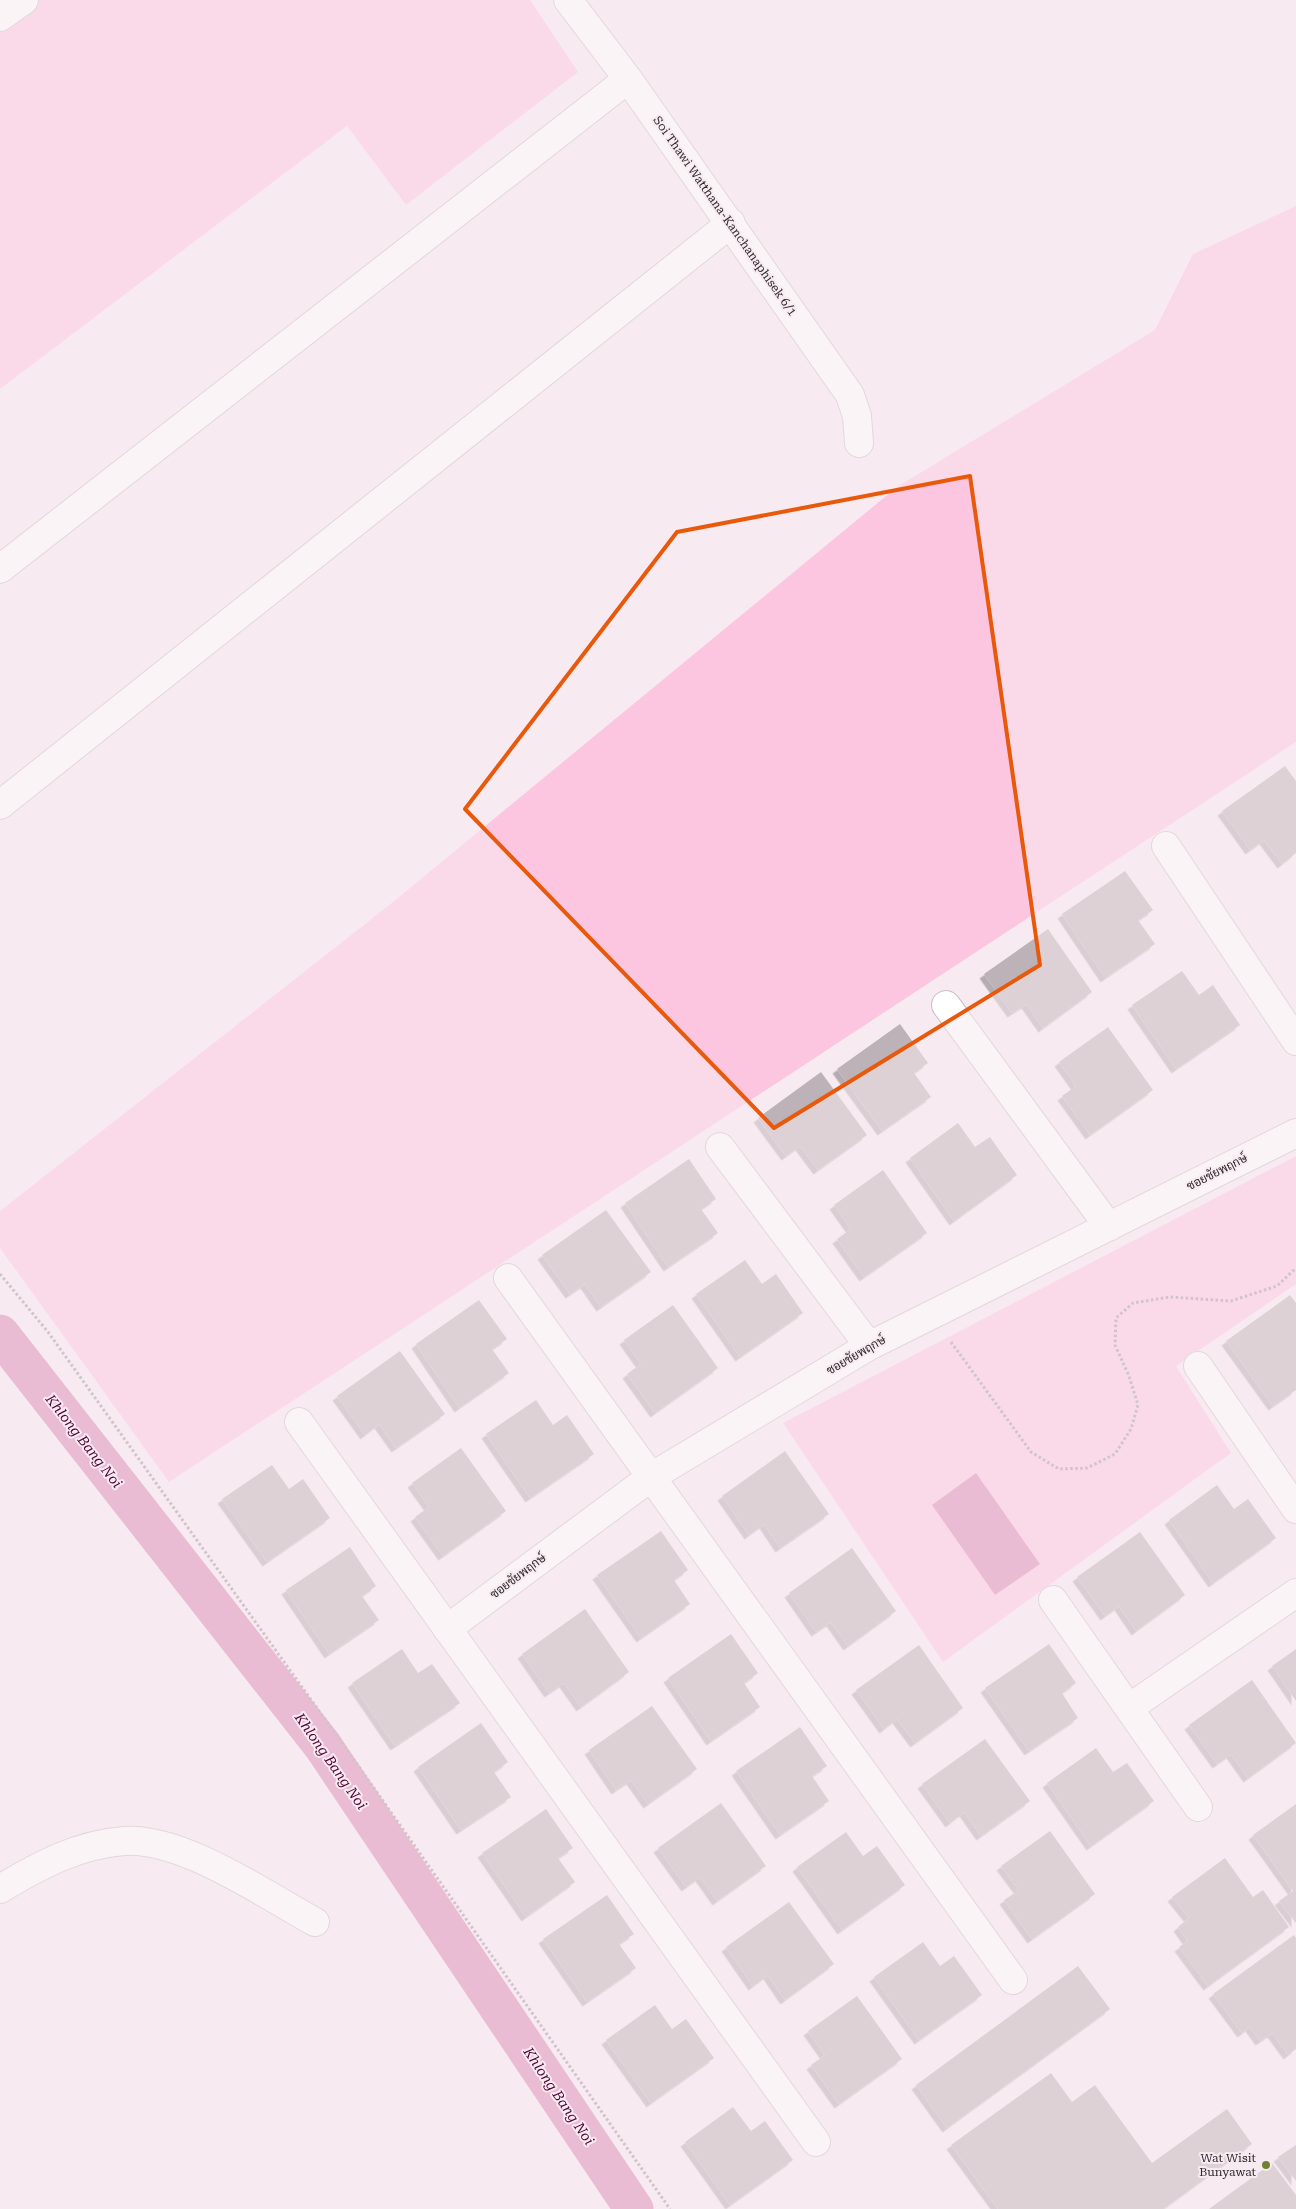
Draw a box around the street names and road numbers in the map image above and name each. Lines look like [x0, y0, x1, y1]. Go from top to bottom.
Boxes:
street label: Soi Thawi Watthana-Kanchanaphisek 6/1 [650, 114, 800, 319]
street label: ซอยชัยพฤกษ์ [1184, 1149, 1250, 1193]
street label: ซอยชัยพฤกษ์ [823, 1331, 889, 1378]
street label: ซอยชัยพฤกษ์ [487, 1549, 549, 1601]

